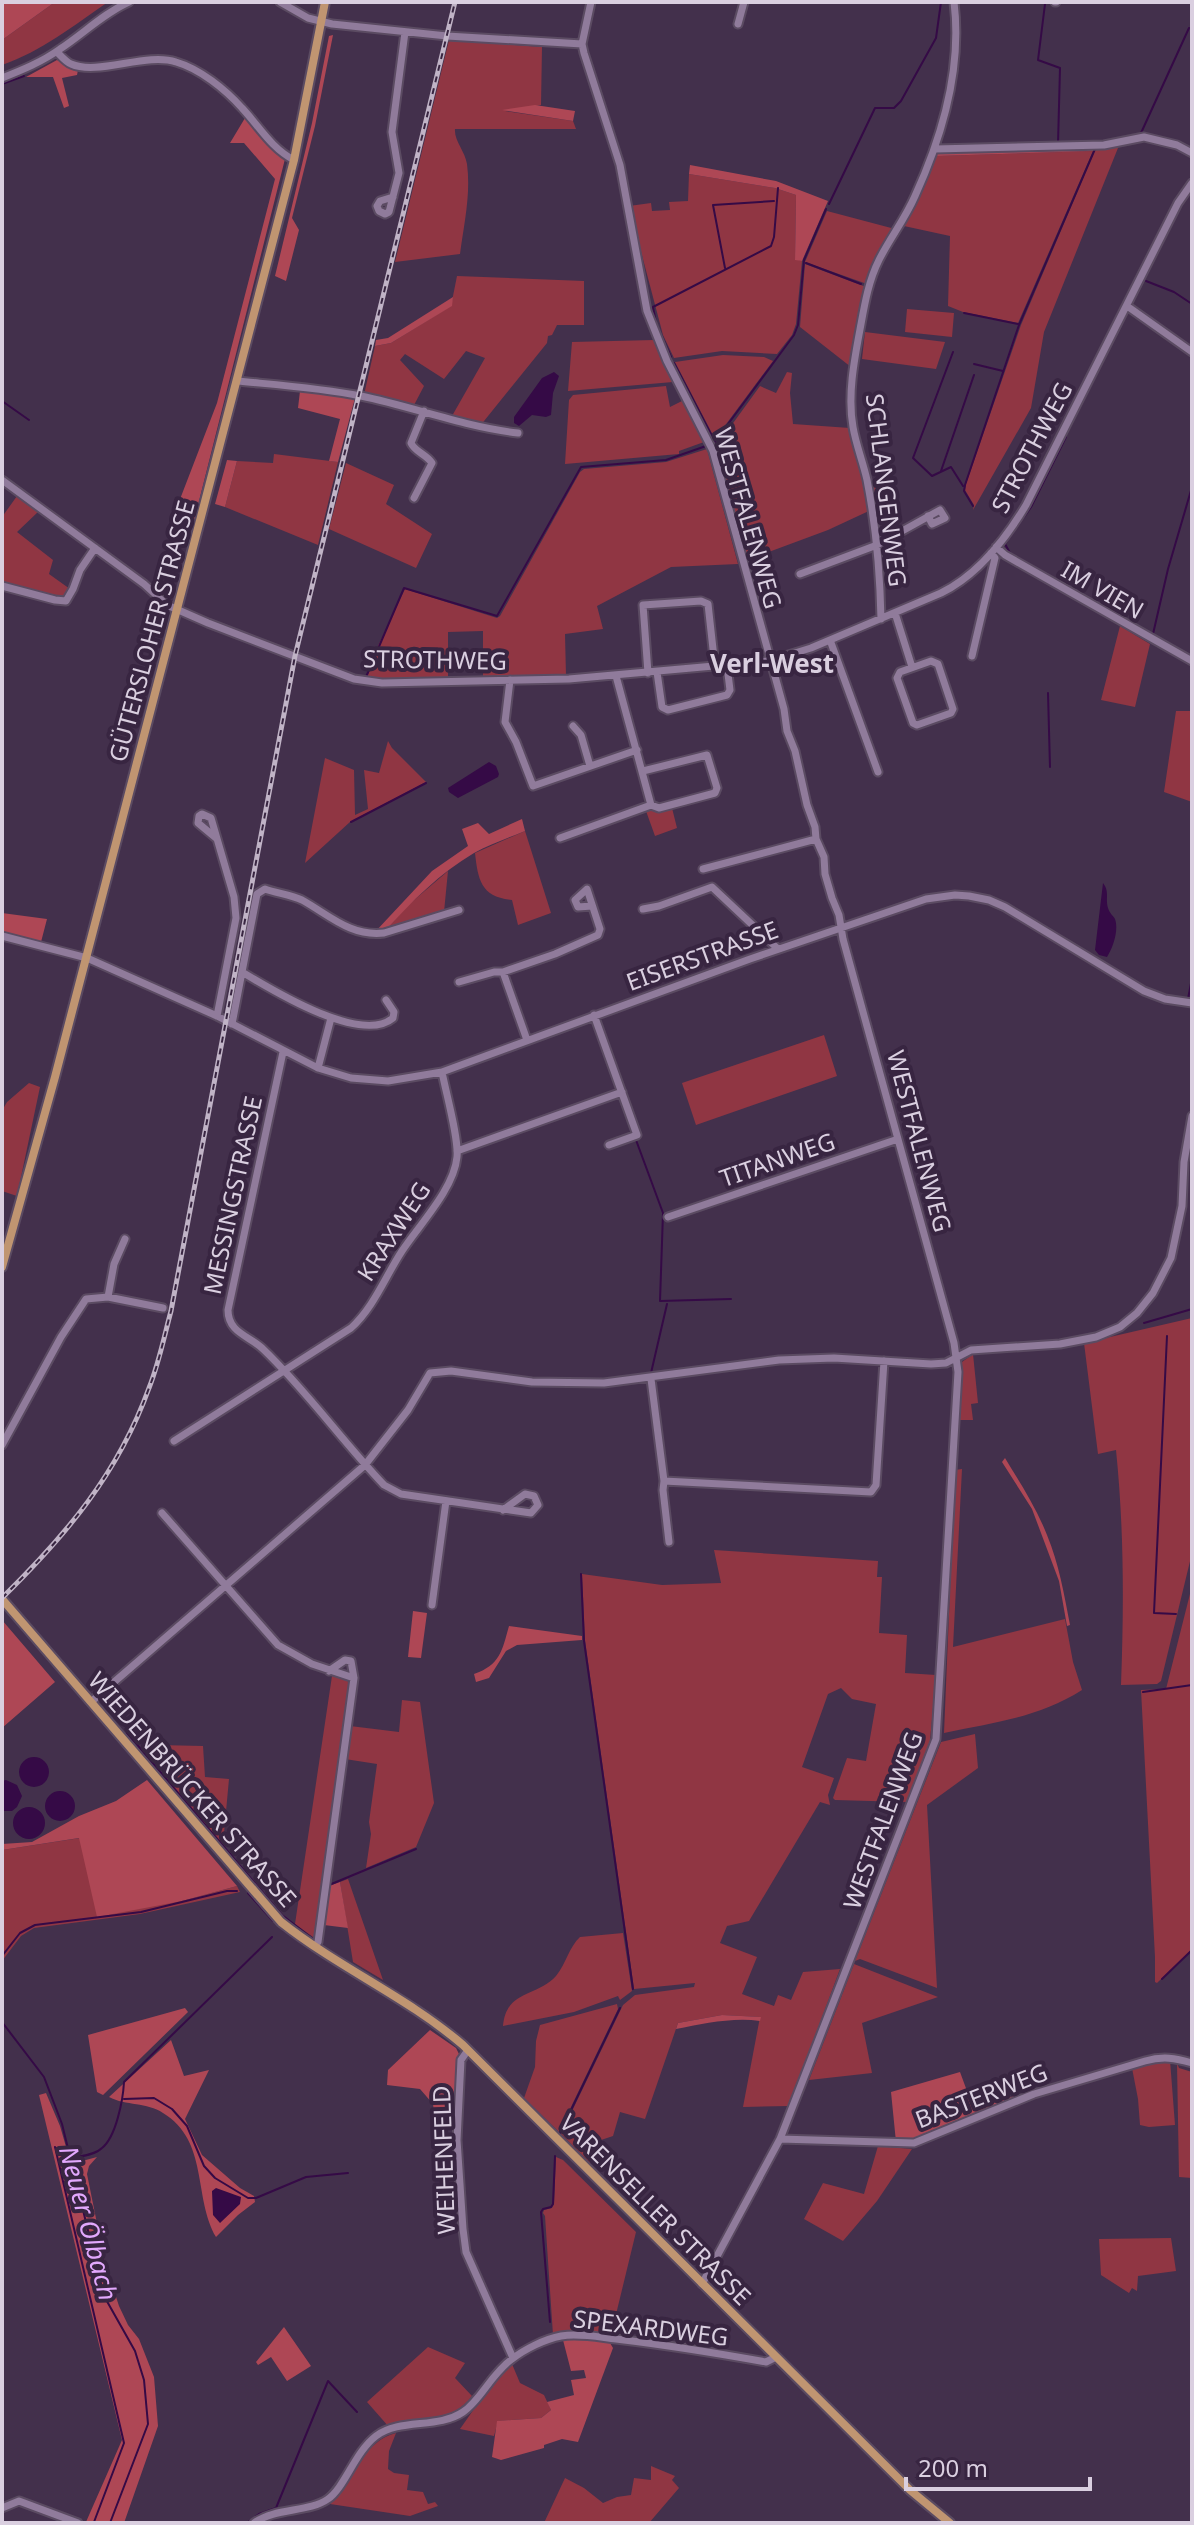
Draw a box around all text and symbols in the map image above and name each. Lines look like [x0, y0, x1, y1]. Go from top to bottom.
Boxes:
street label: STROTHWEG [983, 376, 1079, 518]
street label: SCHLANGENWEG [859, 391, 915, 589]
street label: WESTFALENWEG [707, 424, 791, 612]
street label: GÜTERSLOHER STRASSE [100, 497, 202, 765]
street label: IM VIEN [1056, 552, 1150, 626]
street label: STROTHWEG [363, 641, 507, 677]
district label: Verl-West [710, 645, 834, 681]
street label: EISERSTRASSE [621, 912, 783, 998]
street label: WESTFALENWEG [880, 1047, 960, 1235]
street label: MESSINGSTRASSE [195, 1093, 269, 1297]
street label: TITANWEG [715, 1124, 839, 1194]
street label: KRAXWEG [349, 1175, 437, 1287]
street label: WIEDENBRÜCKER STRASSE [81, 1664, 305, 1914]
street label: WESTFALENWEG [835, 1727, 929, 1913]
street label: BASTERWEG [910, 2055, 1052, 2135]
street label: WEIHENFELD [424, 2085, 462, 2235]
street label: VARENSELLER STRASSE [553, 2106, 759, 2312]
water label: Neuer Ölbach [51, 2142, 127, 2304]
street label: SPEXARDWEG [572, 2301, 730, 2353]
scale bar [906, 2441, 1090, 2491]
text: 200 m [918, 2451, 988, 2484]

